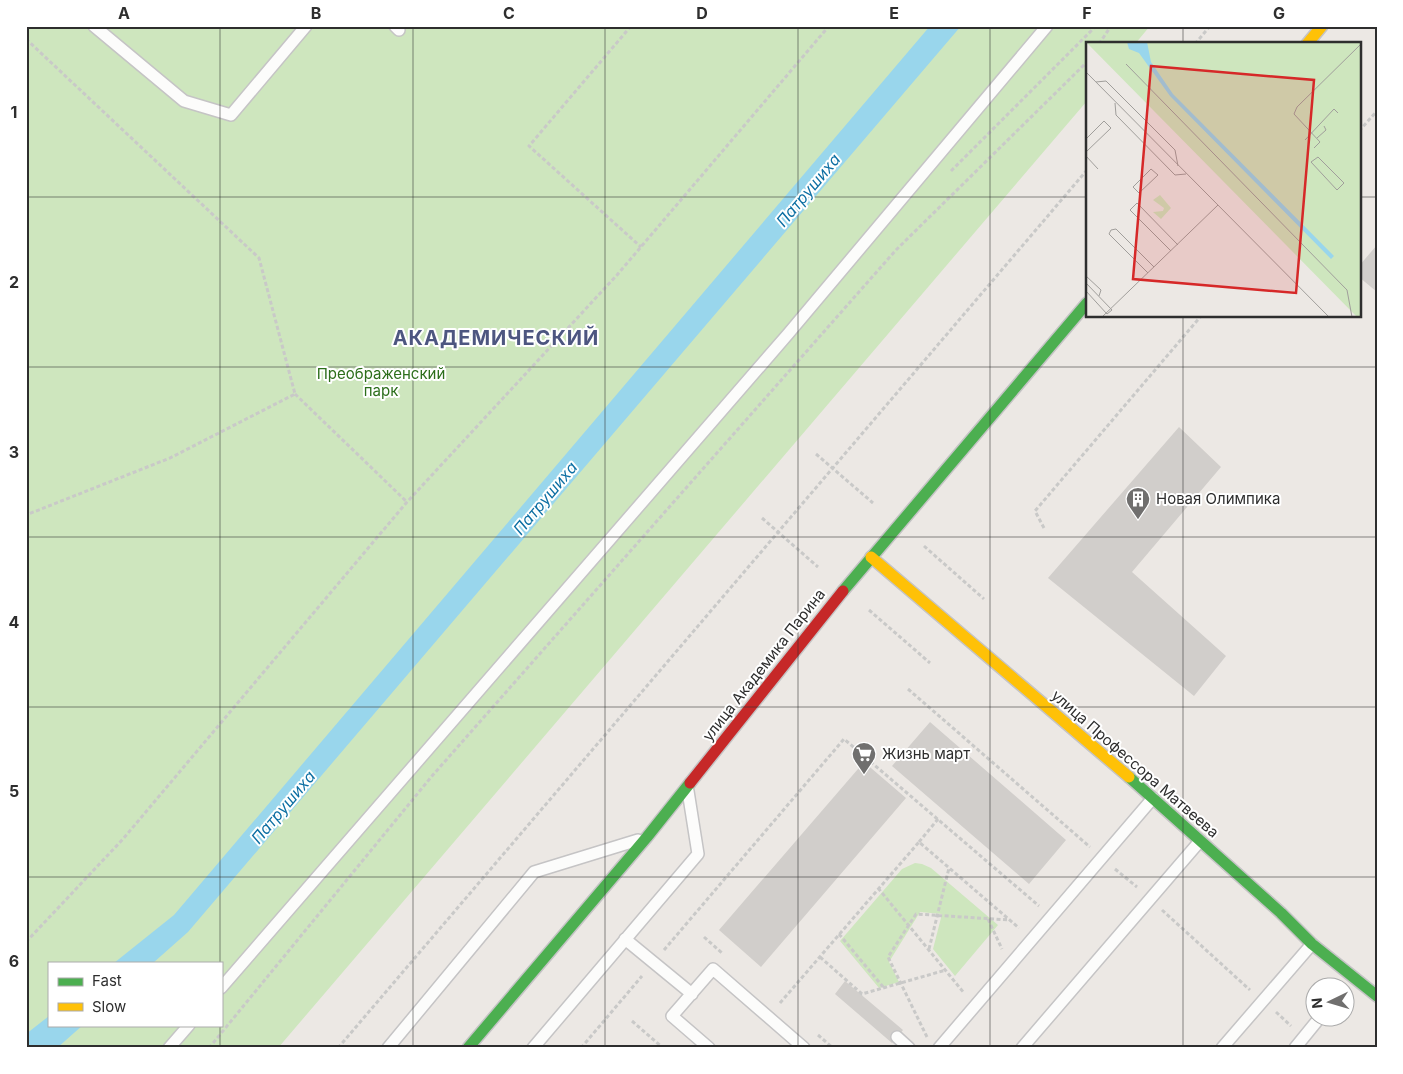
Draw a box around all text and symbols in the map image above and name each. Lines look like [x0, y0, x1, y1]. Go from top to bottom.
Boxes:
text: A [118, 3, 130, 23]
text: B [311, 3, 321, 23]
text: C [503, 3, 515, 23]
text: D [696, 3, 708, 23]
text: E [889, 3, 899, 23]
text: F [1082, 3, 1092, 23]
text: G [1273, 3, 1285, 23]
inset map [1086, 42, 1360, 318]
text: 1 [11, 102, 17, 122]
water label: Патрушиха [772, 149, 844, 231]
text: 2 [9, 272, 19, 292]
district label: АКАДЕМИЧЕСКИЙ [393, 325, 599, 350]
park label: Преображенский парк [317, 364, 445, 400]
text: 3 [9, 442, 19, 462]
water label: Патрушиха [509, 457, 581, 539]
building icon: Новая Олимпика [1125, 486, 1151, 520]
place label: Новая Олимпика [1156, 489, 1280, 508]
street label: улица Академика Парина [698, 585, 829, 745]
text: 4 [9, 612, 20, 632]
street label: улица Профессора Матвеева [1048, 686, 1223, 841]
supermarket icon: Жизнь март [851, 741, 877, 775]
place label: Жизнь март [882, 744, 970, 763]
water label: Патрушиха [247, 766, 319, 848]
text: 5 [9, 781, 19, 801]
text: 6 [9, 951, 19, 971]
legend [48, 962, 222, 1026]
text: Fast [92, 971, 122, 990]
north arrow [1306, 976, 1356, 1026]
text: Slow [92, 997, 126, 1016]
text: N [1308, 997, 1325, 1009]

